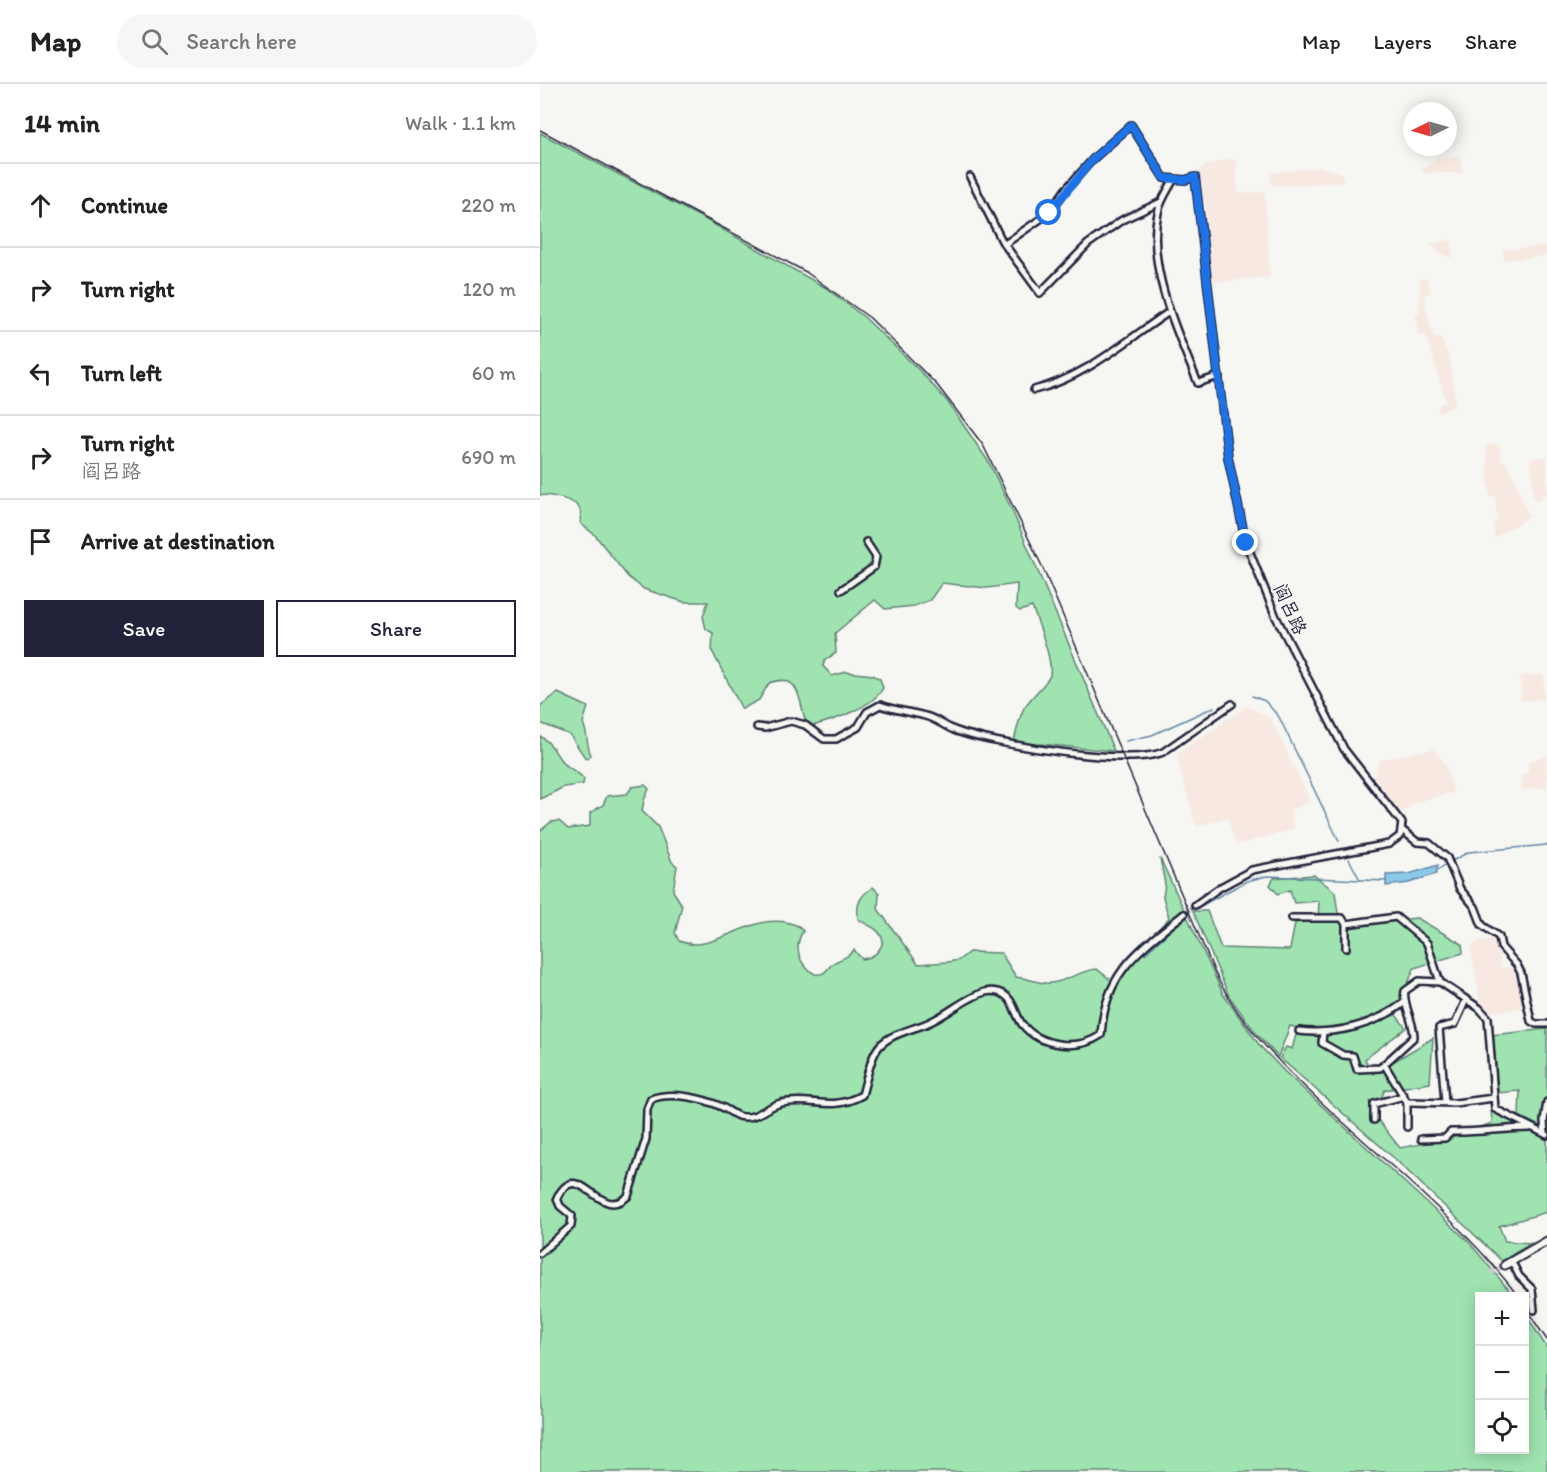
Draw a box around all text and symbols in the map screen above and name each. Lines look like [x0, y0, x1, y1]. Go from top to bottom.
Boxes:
search box [117, 14, 537, 68]
text: Map [30, 24, 81, 58]
icon: search [138, 25, 171, 58]
text: Search here [186, 28, 297, 55]
text: Map [1302, 29, 1341, 54]
text: Layers [1374, 29, 1432, 54]
text: Share [1465, 29, 1517, 54]
north arrow [1403, 102, 1457, 156]
text: 14 min [24, 107, 100, 139]
text: Walk · 1.1 km [405, 111, 516, 135]
icon: ahead [24, 189, 57, 222]
text: Continue [81, 192, 168, 219]
text: 220 m [461, 193, 516, 217]
route start [1035, 199, 1061, 225]
icon: right [24, 273, 57, 306]
text: Turn right [81, 276, 175, 303]
text: 120 m [463, 277, 516, 301]
icon: left [24, 357, 57, 390]
text: Turn left [81, 360, 162, 387]
text: 60 m [472, 361, 516, 385]
text: Turn right [81, 430, 175, 457]
icon: right [24, 441, 57, 474]
text: 690 m [461, 445, 516, 469]
text: 阎吕路 [81, 459, 141, 483]
icon: arrive [24, 525, 57, 558]
text: Arrive at destination [81, 528, 275, 555]
route end [1232, 529, 1258, 555]
street label: 阎吕路 [1269, 580, 1311, 638]
button: Save [24, 600, 264, 657]
button: Share [276, 600, 516, 657]
map controls [1475, 1292, 1529, 1454]
button: + [1475, 1292, 1529, 1346]
button: − [1475, 1346, 1529, 1400]
button: locate [1475, 1400, 1529, 1454]

